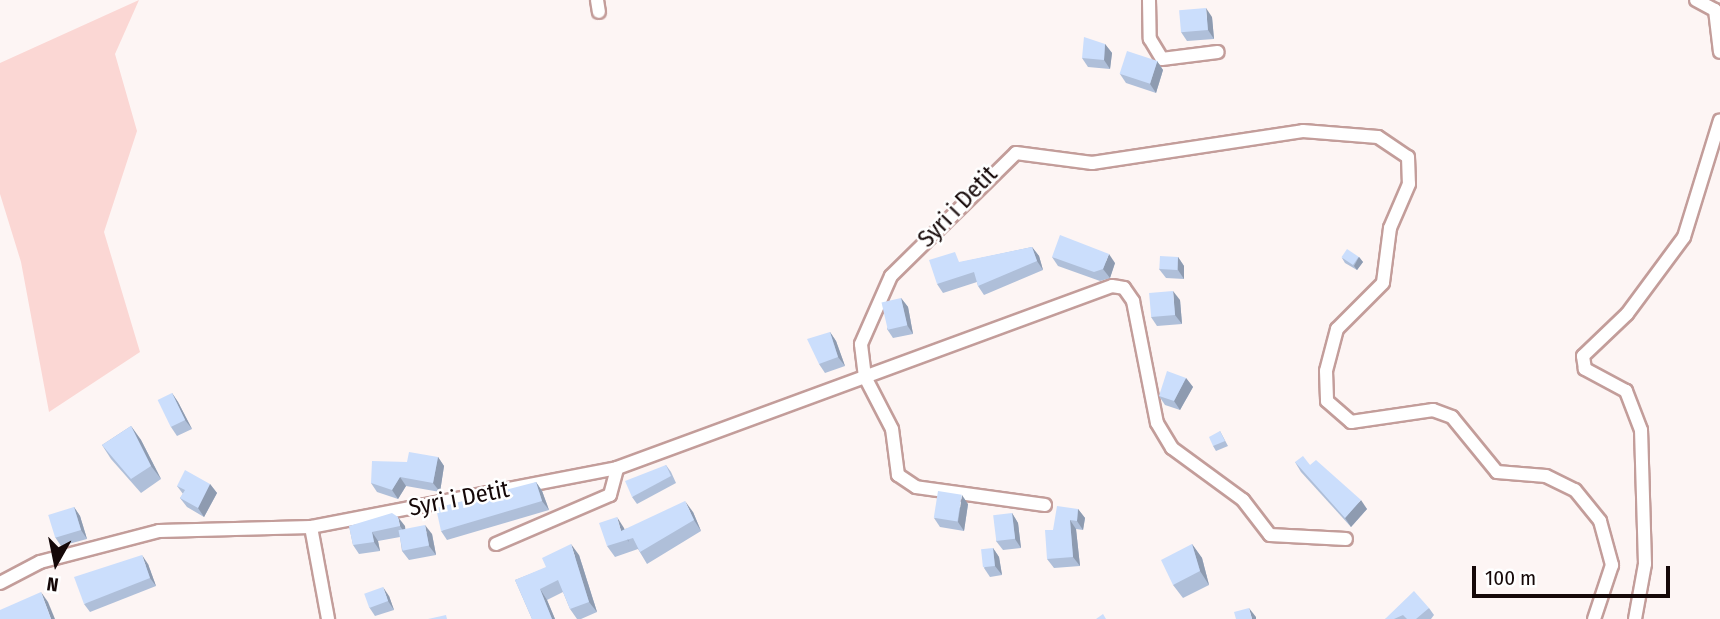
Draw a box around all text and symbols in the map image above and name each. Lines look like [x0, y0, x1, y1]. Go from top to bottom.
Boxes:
street label: Syri i Detit [912, 160, 1004, 254]
street label: Syri i Detit [406, 475, 512, 523]
north arrow [21, 528, 91, 598]
scale bar [1475, 552, 1673, 596]
text: 100 m [1485, 565, 1536, 591]
text: N [45, 572, 60, 596]

